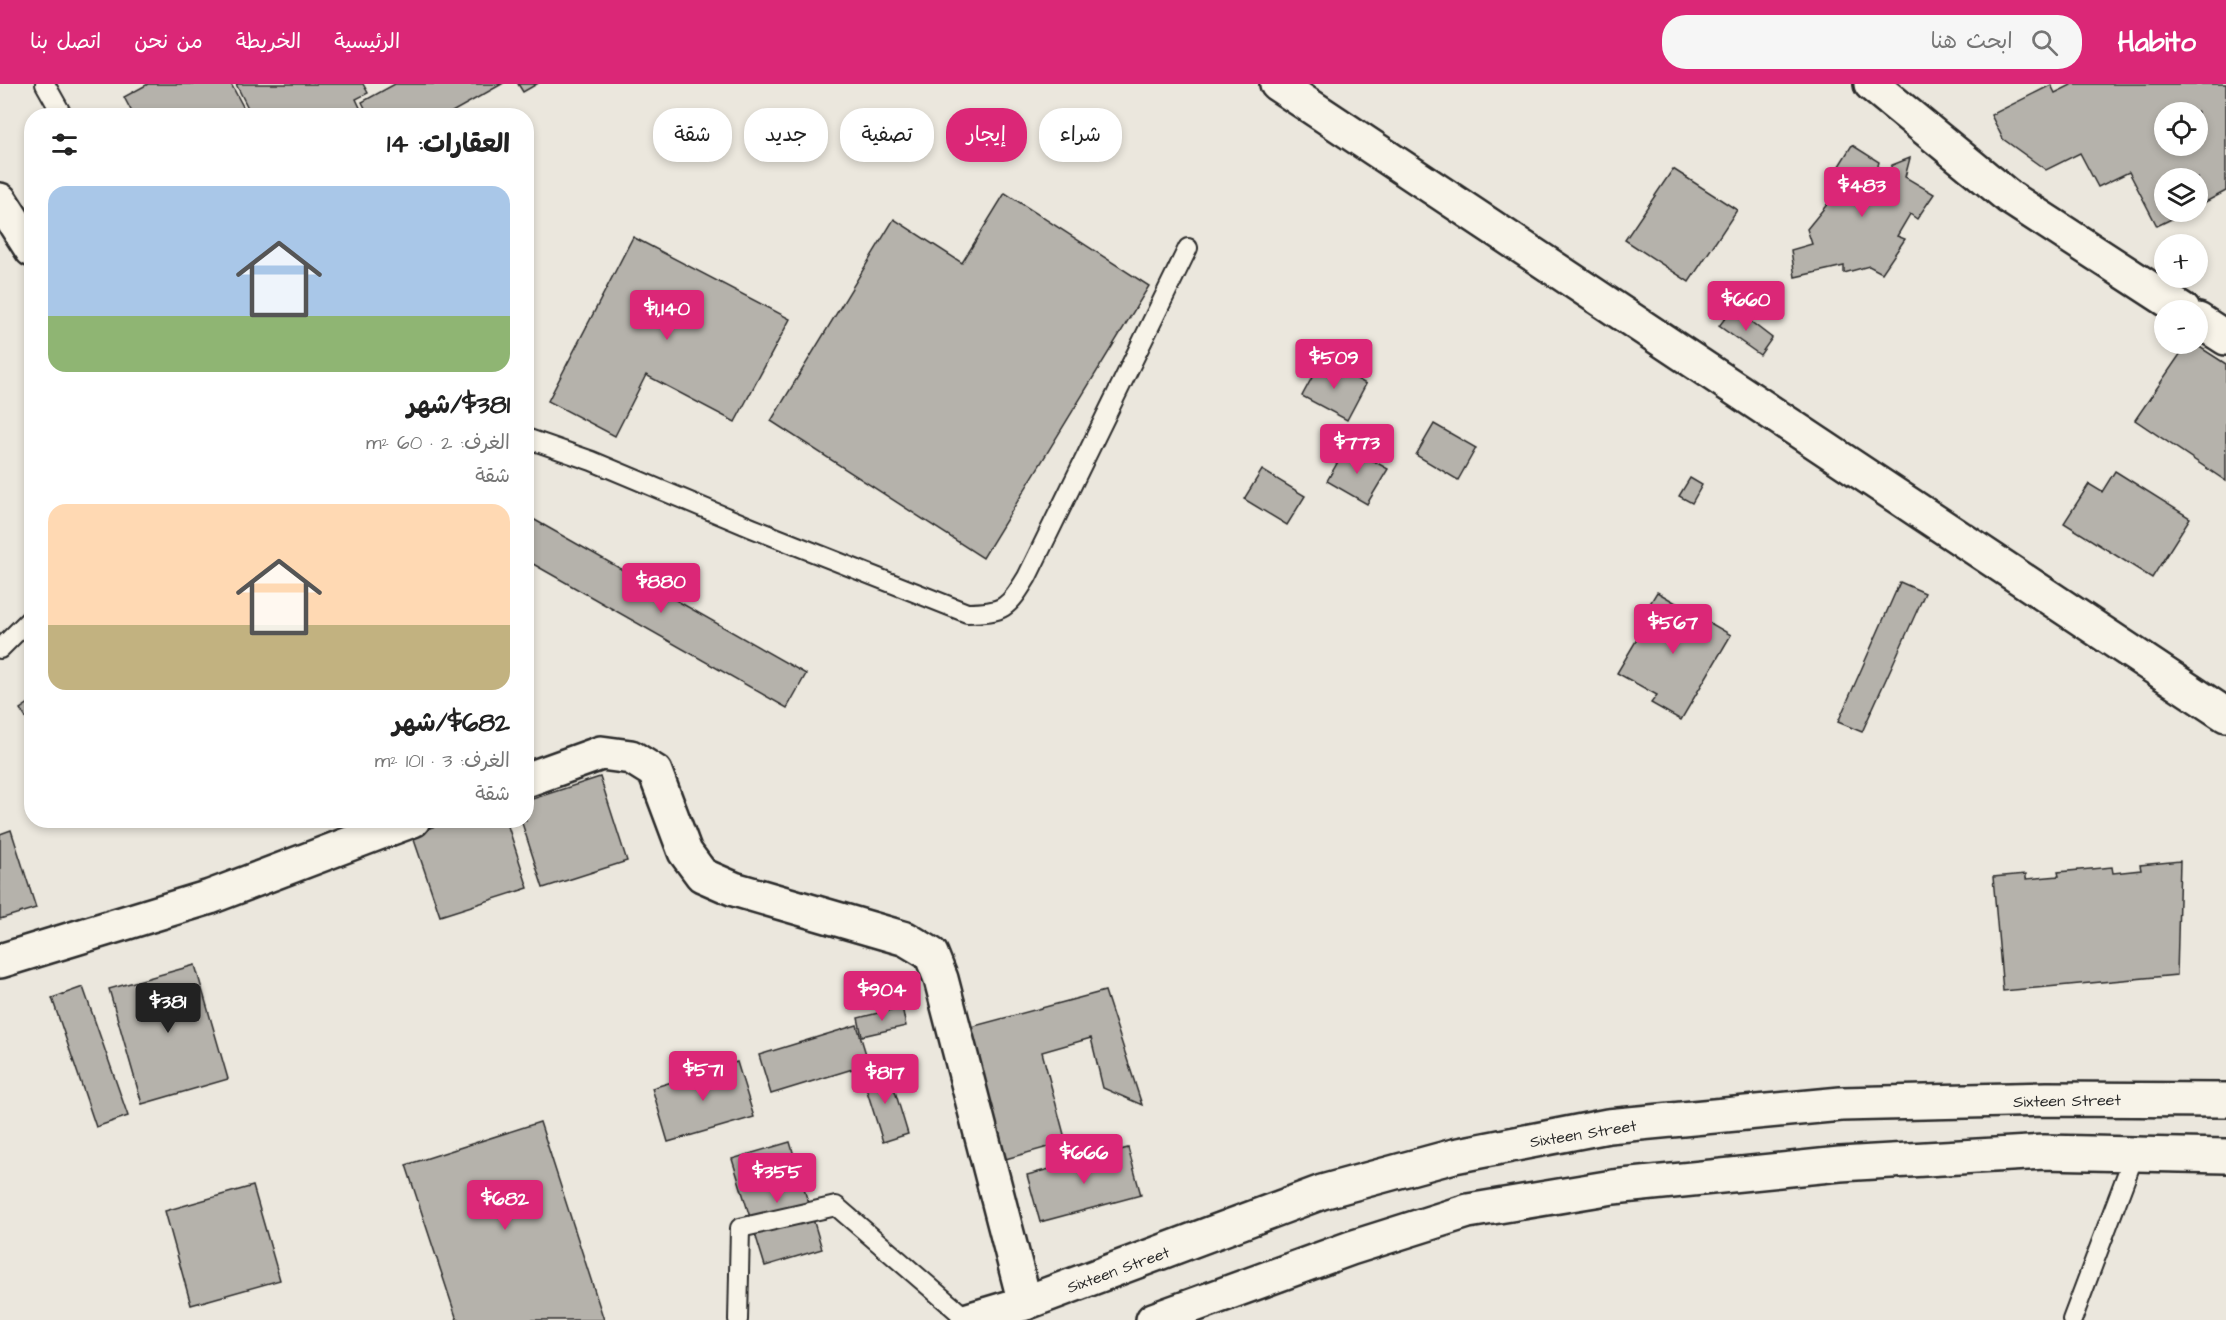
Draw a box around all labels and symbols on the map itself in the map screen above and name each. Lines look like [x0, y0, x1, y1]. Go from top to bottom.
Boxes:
pin: $483 [1826, 167, 1898, 218]
pin: $660 [1710, 281, 1782, 332]
pin: $1,140 [618, 290, 716, 341]
pin: $509 [1298, 339, 1370, 390]
pin: $773 [1321, 424, 1393, 475]
pin: $880 [625, 563, 697, 614]
pin: $567 [1637, 604, 1709, 655]
pin: $904 [846, 971, 918, 1022]
pin: $381 [132, 983, 204, 1034]
pin: $571 [667, 1051, 739, 1102]
pin: $817 [849, 1054, 921, 1105]
street label: Sixteen Street [2013, 1089, 2122, 1113]
street label: Sixteen Street [1528, 1115, 1639, 1153]
pin: $666 [1048, 1134, 1120, 1185]
pin: $355 [741, 1153, 813, 1204]
pin: $682 [469, 1180, 541, 1231]
street label: Sixteen Street [1064, 1241, 1173, 1299]

